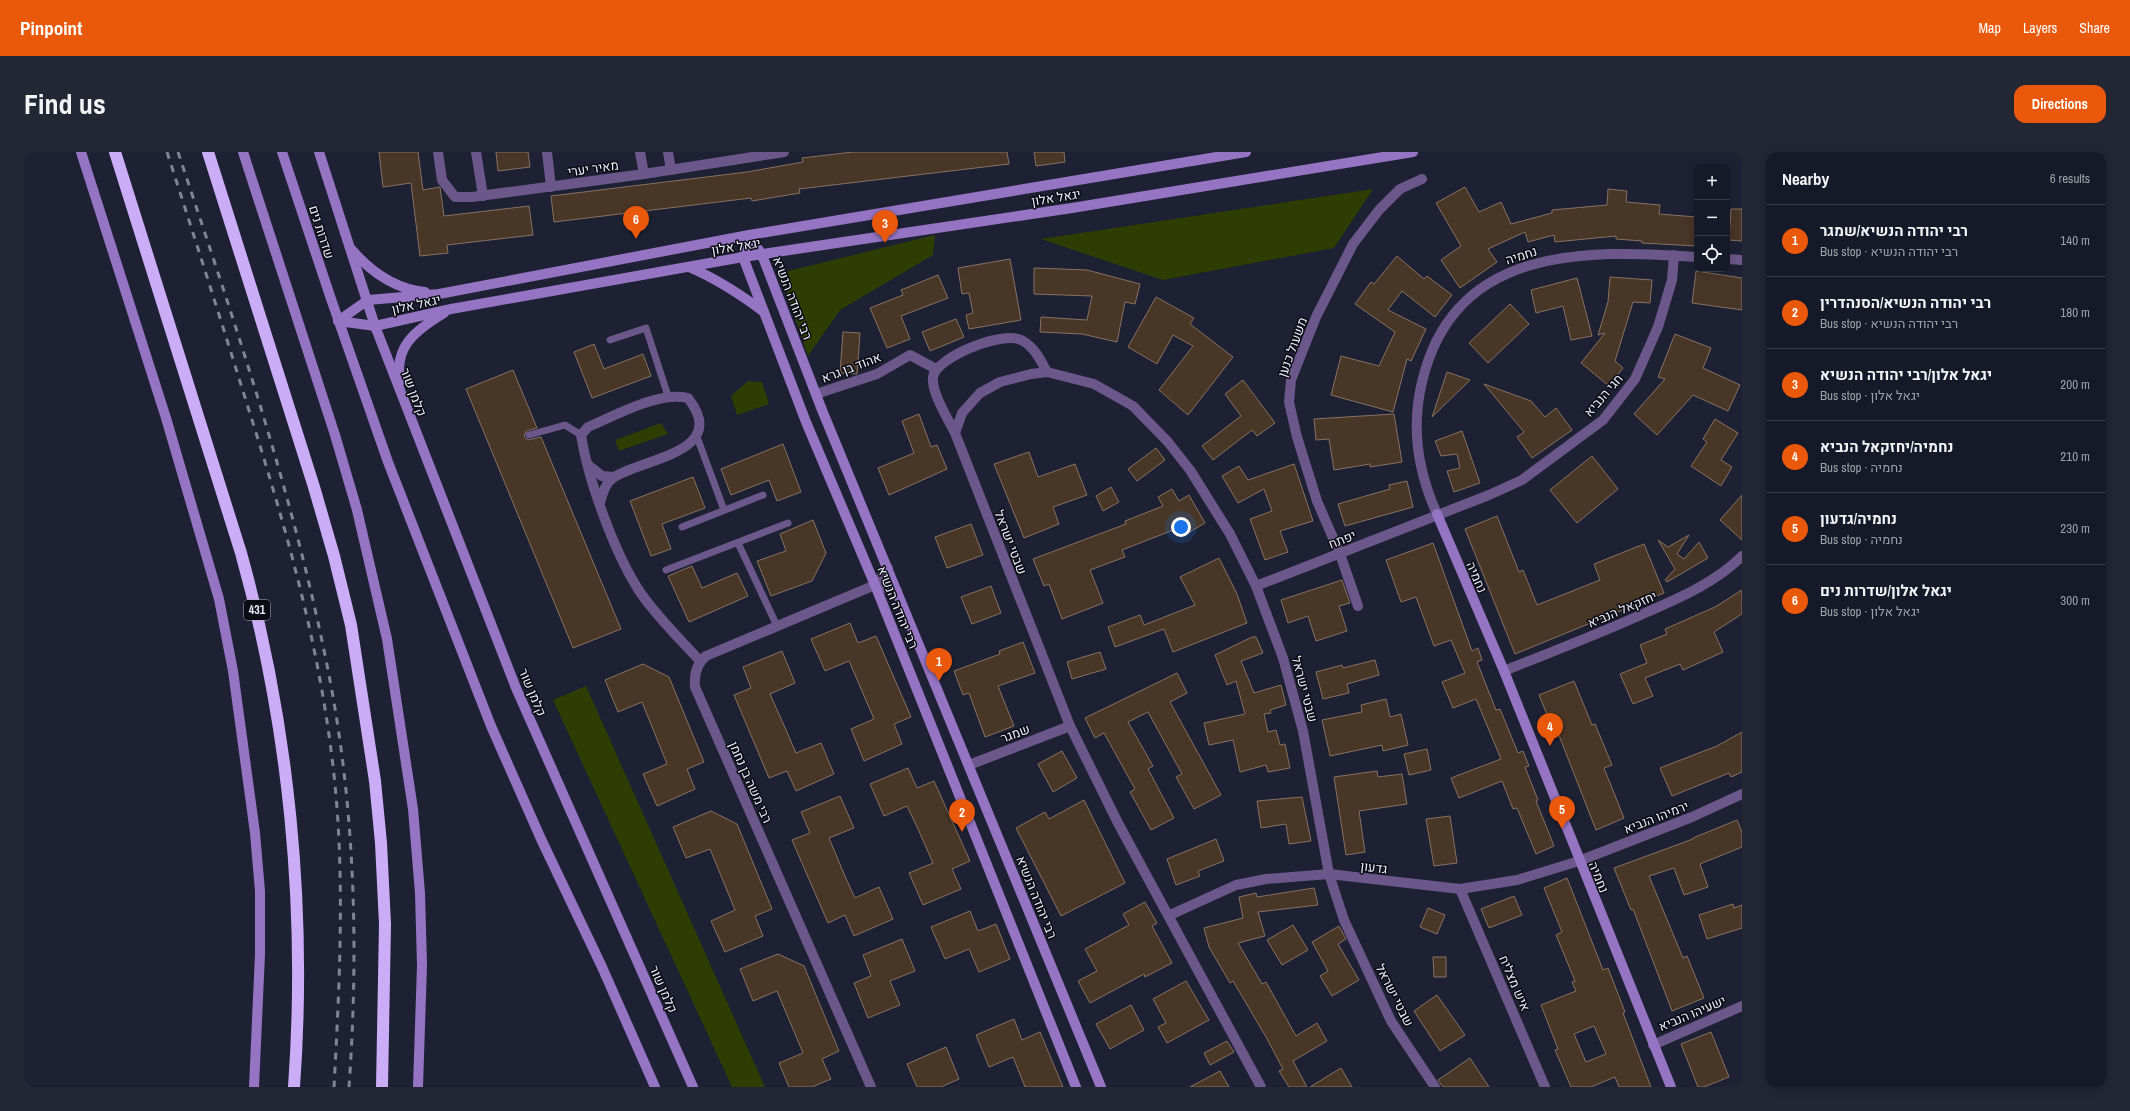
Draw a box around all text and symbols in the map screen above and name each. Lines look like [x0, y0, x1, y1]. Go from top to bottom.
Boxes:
text: Pinpoint [20, 15, 82, 41]
text: Map [1979, 19, 2001, 37]
text: Layers [2023, 19, 2057, 37]
text: Share [2079, 19, 2110, 37]
text: Find us [24, 85, 106, 123]
button: Directions [2014, 85, 2106, 123]
street label: מאיר יערי [566, 156, 620, 181]
map controls [1694, 164, 1730, 272]
button: + [1694, 164, 1730, 200]
text: Nearby [1782, 167, 1829, 190]
text: 6 results [2050, 170, 2090, 187]
street label: יגאל אלון [1030, 185, 1082, 210]
button: − [1694, 200, 1730, 236]
street label: שדרות נים [305, 203, 338, 261]
pin: 6 [623, 206, 649, 239]
pin: 3 [872, 210, 898, 243]
text: רבי יהודה הנשיא/שמגר [1820, 220, 1968, 241]
text: 1 [1792, 232, 1798, 249]
text: 140 m [2060, 232, 2090, 249]
street label: יגאל אלון [710, 234, 762, 259]
button: locate [1694, 236, 1730, 272]
street label: נחמיה [1503, 242, 1539, 269]
text: Bus stop · רבי יהודה הנשיא [1820, 243, 1958, 260]
street label: רבי יהודה הנשיא [769, 254, 816, 342]
street label: יגאל אלון [390, 291, 442, 318]
text: רבי יהודה הנשיא/הסנהדרין [1820, 292, 1991, 313]
text: 2 [1792, 304, 1798, 321]
text: 180 m [2060, 304, 2090, 321]
street label: משעול כנען [1274, 315, 1311, 379]
text: Bus stop · רבי יהודה הנשיא [1820, 315, 1958, 332]
street label: אהוד בן גרא [819, 348, 884, 387]
text: יגאל אלון/רבי יהודה הנשיא [1820, 364, 1992, 385]
street label: קלמן שור [397, 366, 430, 419]
street label: חגי הנביא [1580, 370, 1627, 420]
text: 3 [1792, 376, 1798, 393]
text: 200 m [2060, 376, 2090, 393]
text: Bus stop · יגאל אלון [1820, 387, 1920, 404]
text: נחמיה/יחזקאל הנביא [1820, 436, 1953, 457]
text: 4 [1792, 448, 1798, 465]
text: 210 m [2060, 448, 2090, 465]
text: Bus stop · נחמיה [1820, 459, 1903, 476]
street label: שבטי ישראל [990, 508, 1031, 577]
text: נחמיה/גדעון [1820, 508, 1897, 529]
your location [1171, 517, 1191, 537]
text: 5 [1792, 520, 1798, 537]
text: 230 m [2060, 520, 2090, 537]
street label: יפתח [1326, 526, 1358, 553]
text: Bus stop · נחמיה [1820, 531, 1903, 548]
street label: נחמיה [1462, 559, 1491, 595]
street label: רבי יהודה הנשיא [873, 563, 922, 651]
text: יגאל אלון/שדרות נים [1820, 580, 1952, 601]
street label: יחזקאל הנביא [1585, 587, 1660, 632]
text: 6 [1792, 592, 1798, 609]
text: 300 m [2060, 592, 2090, 609]
road number: 431 [244, 600, 270, 620]
text: Bus stop · יגאל אלון [1820, 603, 1920, 620]
pin: 1 [926, 648, 952, 681]
street label: שבטי ישראל [1288, 654, 1321, 724]
street label: קלמן שור [515, 666, 550, 719]
pin: 4 [1537, 713, 1563, 746]
street label: שמגר [998, 720, 1032, 747]
street label: רבי משה בן נחמן [725, 739, 776, 826]
pin: 5 [1549, 796, 1575, 829]
street label: ירמיהו הנביא [1621, 797, 1691, 838]
pin: 2 [949, 799, 975, 832]
street label: רבי יהודה הנשיא [1012, 853, 1061, 941]
street label: גדעון [1360, 857, 1388, 878]
street label: נחמיה [1585, 859, 1612, 895]
street label: איש מצליח [1495, 953, 1534, 1014]
street label: שבטי ישראל [1372, 961, 1417, 1029]
street label: קלמן שור [646, 963, 682, 1016]
street label: ישעיהו הנביא [1656, 992, 1728, 1035]

